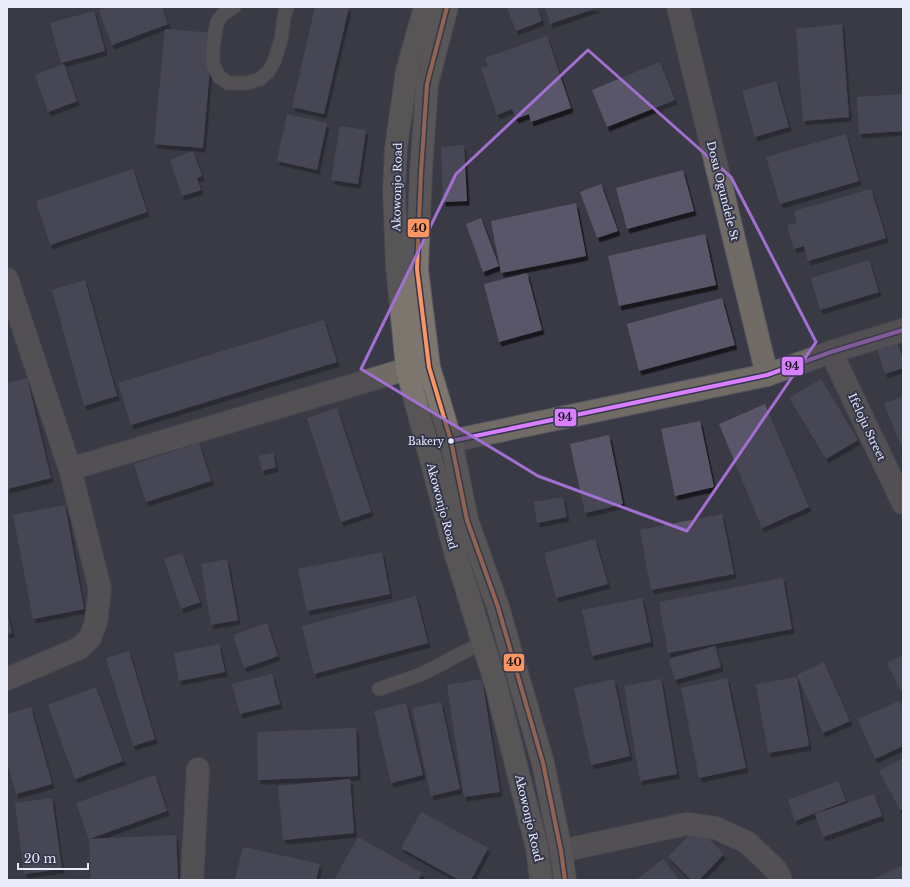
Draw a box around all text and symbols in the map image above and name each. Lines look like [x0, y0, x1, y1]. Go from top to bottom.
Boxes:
street label: Dosu Ogundele St [704, 140, 742, 243]
street label: Akowonjo Road [389, 142, 405, 233]
line badge: 40 [407, 218, 430, 238]
text: 40 [411, 221, 427, 235]
line badge: 94 [781, 356, 804, 376]
text: 94 [785, 359, 799, 373]
street label: Ifeloju Street [845, 391, 889, 464]
line badge: 94 [554, 408, 577, 427]
text: 94 [558, 410, 572, 424]
place label: Bakery [408, 435, 445, 448]
marker: Bakery [446, 436, 456, 446]
street label: Akowonjo Road [423, 460, 460, 551]
line badge: 40 [503, 653, 525, 672]
text: 40 [506, 655, 522, 669]
street label: Akowonjo Road [512, 772, 546, 863]
scale bar [18, 845, 88, 871]
text: 20 m [24, 851, 56, 866]

